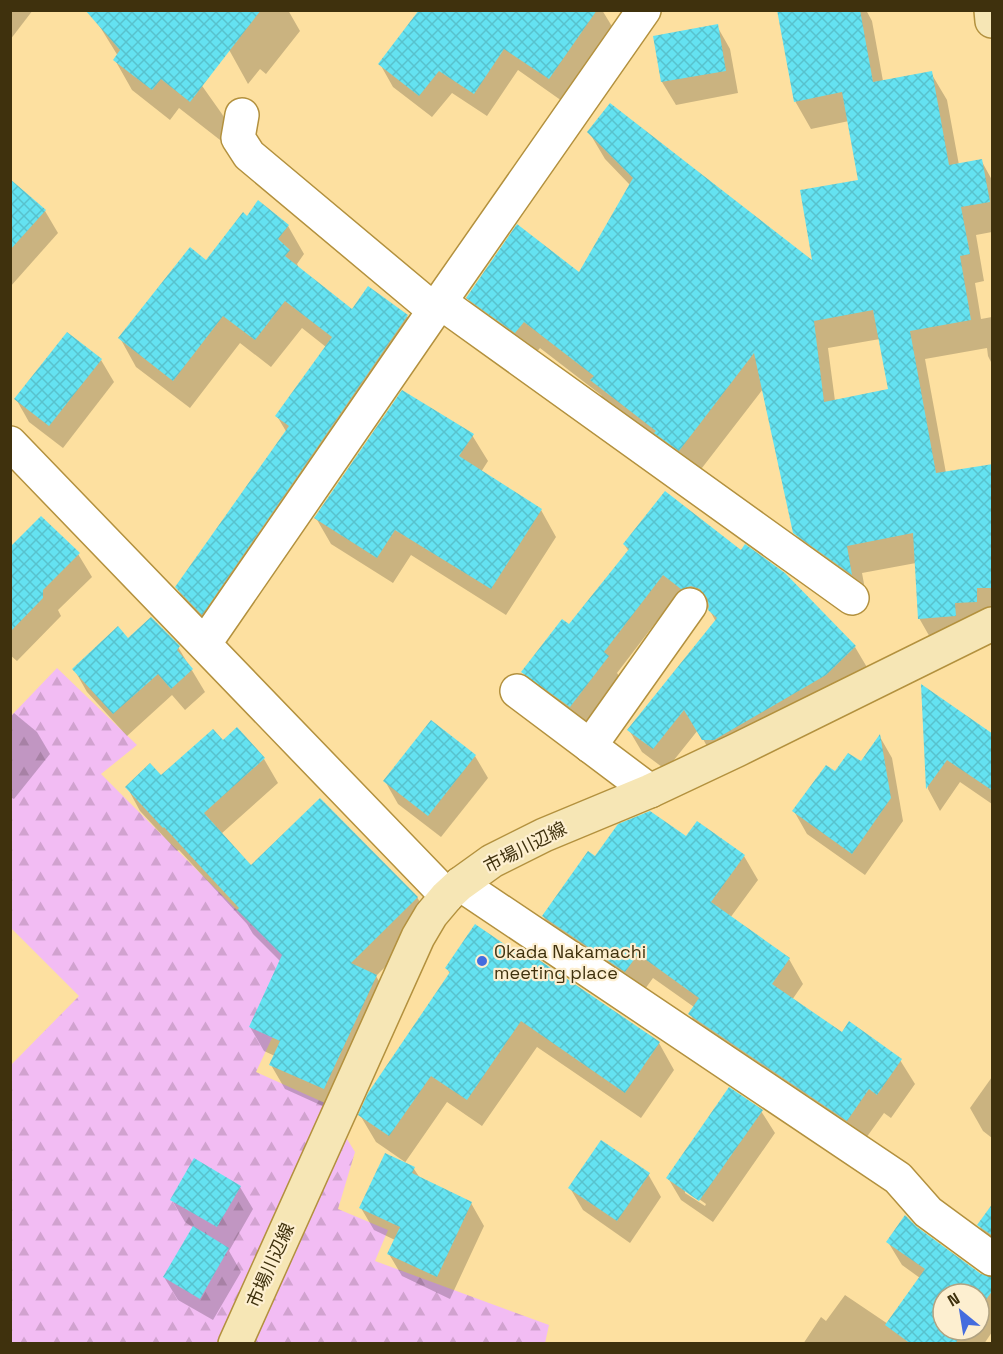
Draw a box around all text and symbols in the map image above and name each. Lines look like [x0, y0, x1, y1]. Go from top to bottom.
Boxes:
street label: 市場川辺線 [480, 816, 570, 878]
place label: Okada Nakamachi meeting place [494, 940, 646, 984]
marker: Okada Nakamachi meeting place [475, 954, 489, 968]
street label: 市場川辺線 [241, 1219, 299, 1311]
north arrow [931, 1282, 991, 1342]
text: N [944, 1288, 964, 1311]

